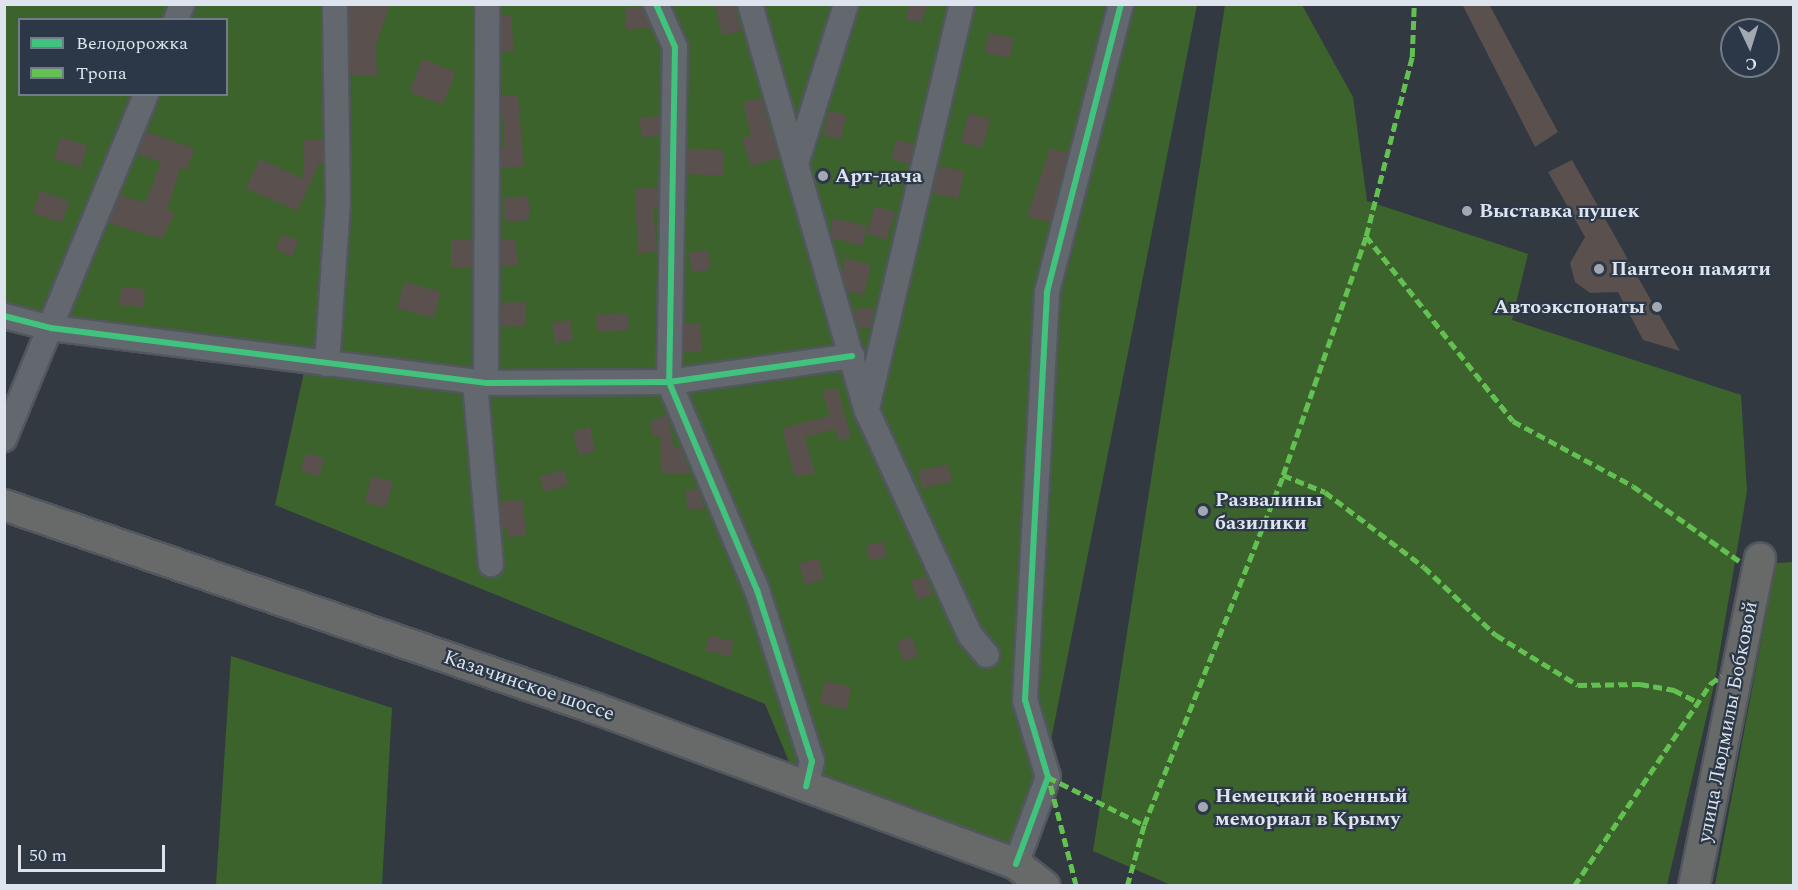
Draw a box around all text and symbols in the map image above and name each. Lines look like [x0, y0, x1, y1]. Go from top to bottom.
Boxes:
legend [18, 18, 228, 96]
north arrow [1720, 18, 1780, 78]
text: Велодорожка [76, 30, 188, 57]
text: С [1745, 52, 1758, 76]
text: Тропа [76, 60, 127, 87]
place label: Арт-дача [835, 164, 922, 188]
marker: Арт-дача [816, 169, 830, 183]
place label: Выставка пушек [1479, 199, 1639, 223]
marker: Выставка пушек [1460, 204, 1474, 218]
place label: Пантеон памяти [1611, 257, 1771, 281]
marker: Пантеон памяти [1592, 262, 1606, 276]
place label: Автоэкспонаты [1494, 295, 1645, 319]
marker: Автоэкспонаты [1650, 300, 1664, 314]
place label: Развалины базилики [1215, 488, 1322, 535]
marker: Развалины базилики [1196, 504, 1210, 518]
street label: улица Людмилы Бобковой [1693, 599, 1763, 845]
street label: Казачинское шоссе [440, 645, 618, 727]
place label: Немецкий военный мемориал в Крыму [1215, 784, 1408, 831]
marker: Немецкий военный мемориал в Крыму [1196, 800, 1210, 814]
scale bar [21, 833, 168, 871]
text: 50 m [29, 842, 67, 869]

